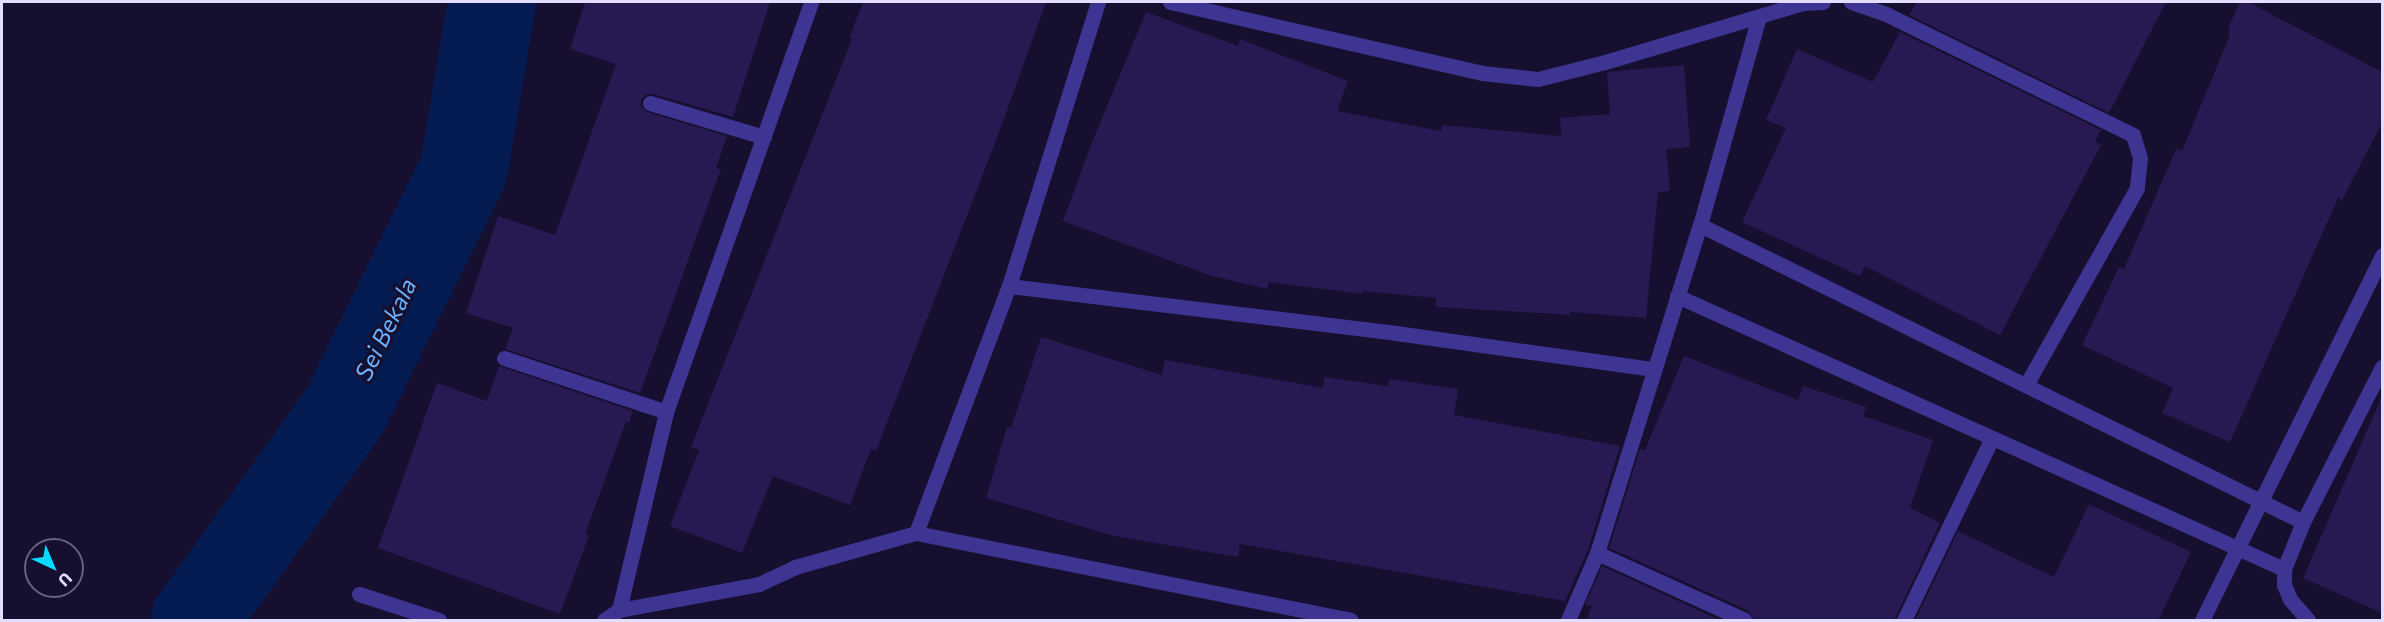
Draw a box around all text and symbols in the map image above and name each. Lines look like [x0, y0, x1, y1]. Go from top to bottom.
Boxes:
water label: Sei Bekala [348, 273, 422, 385]
north arrow [24, 538, 84, 598]
text: U [55, 569, 76, 591]

